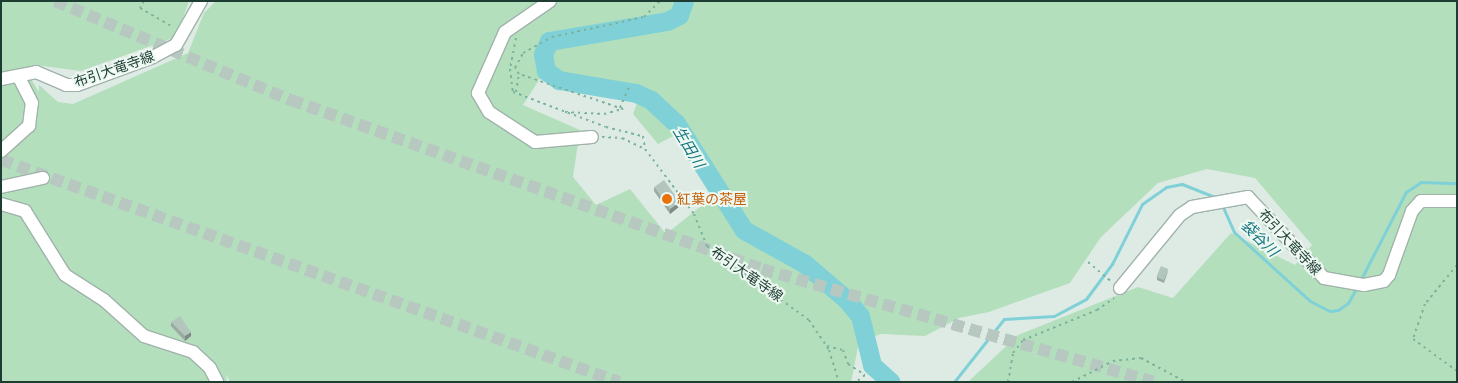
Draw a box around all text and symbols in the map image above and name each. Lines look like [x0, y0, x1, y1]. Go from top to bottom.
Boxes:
street label: 布引大竜寺線 [72, 47, 156, 91]
water label: 生田川 [670, 123, 708, 171]
place label: 紅葉の茶屋 [677, 191, 747, 207]
marker: 紅葉の茶屋 [661, 193, 673, 205]
street label: 布引大竜寺線 [1255, 206, 1325, 278]
water label: 袋谷川 [1238, 216, 1282, 260]
street label: 布引大竜寺線 [708, 243, 786, 305]

